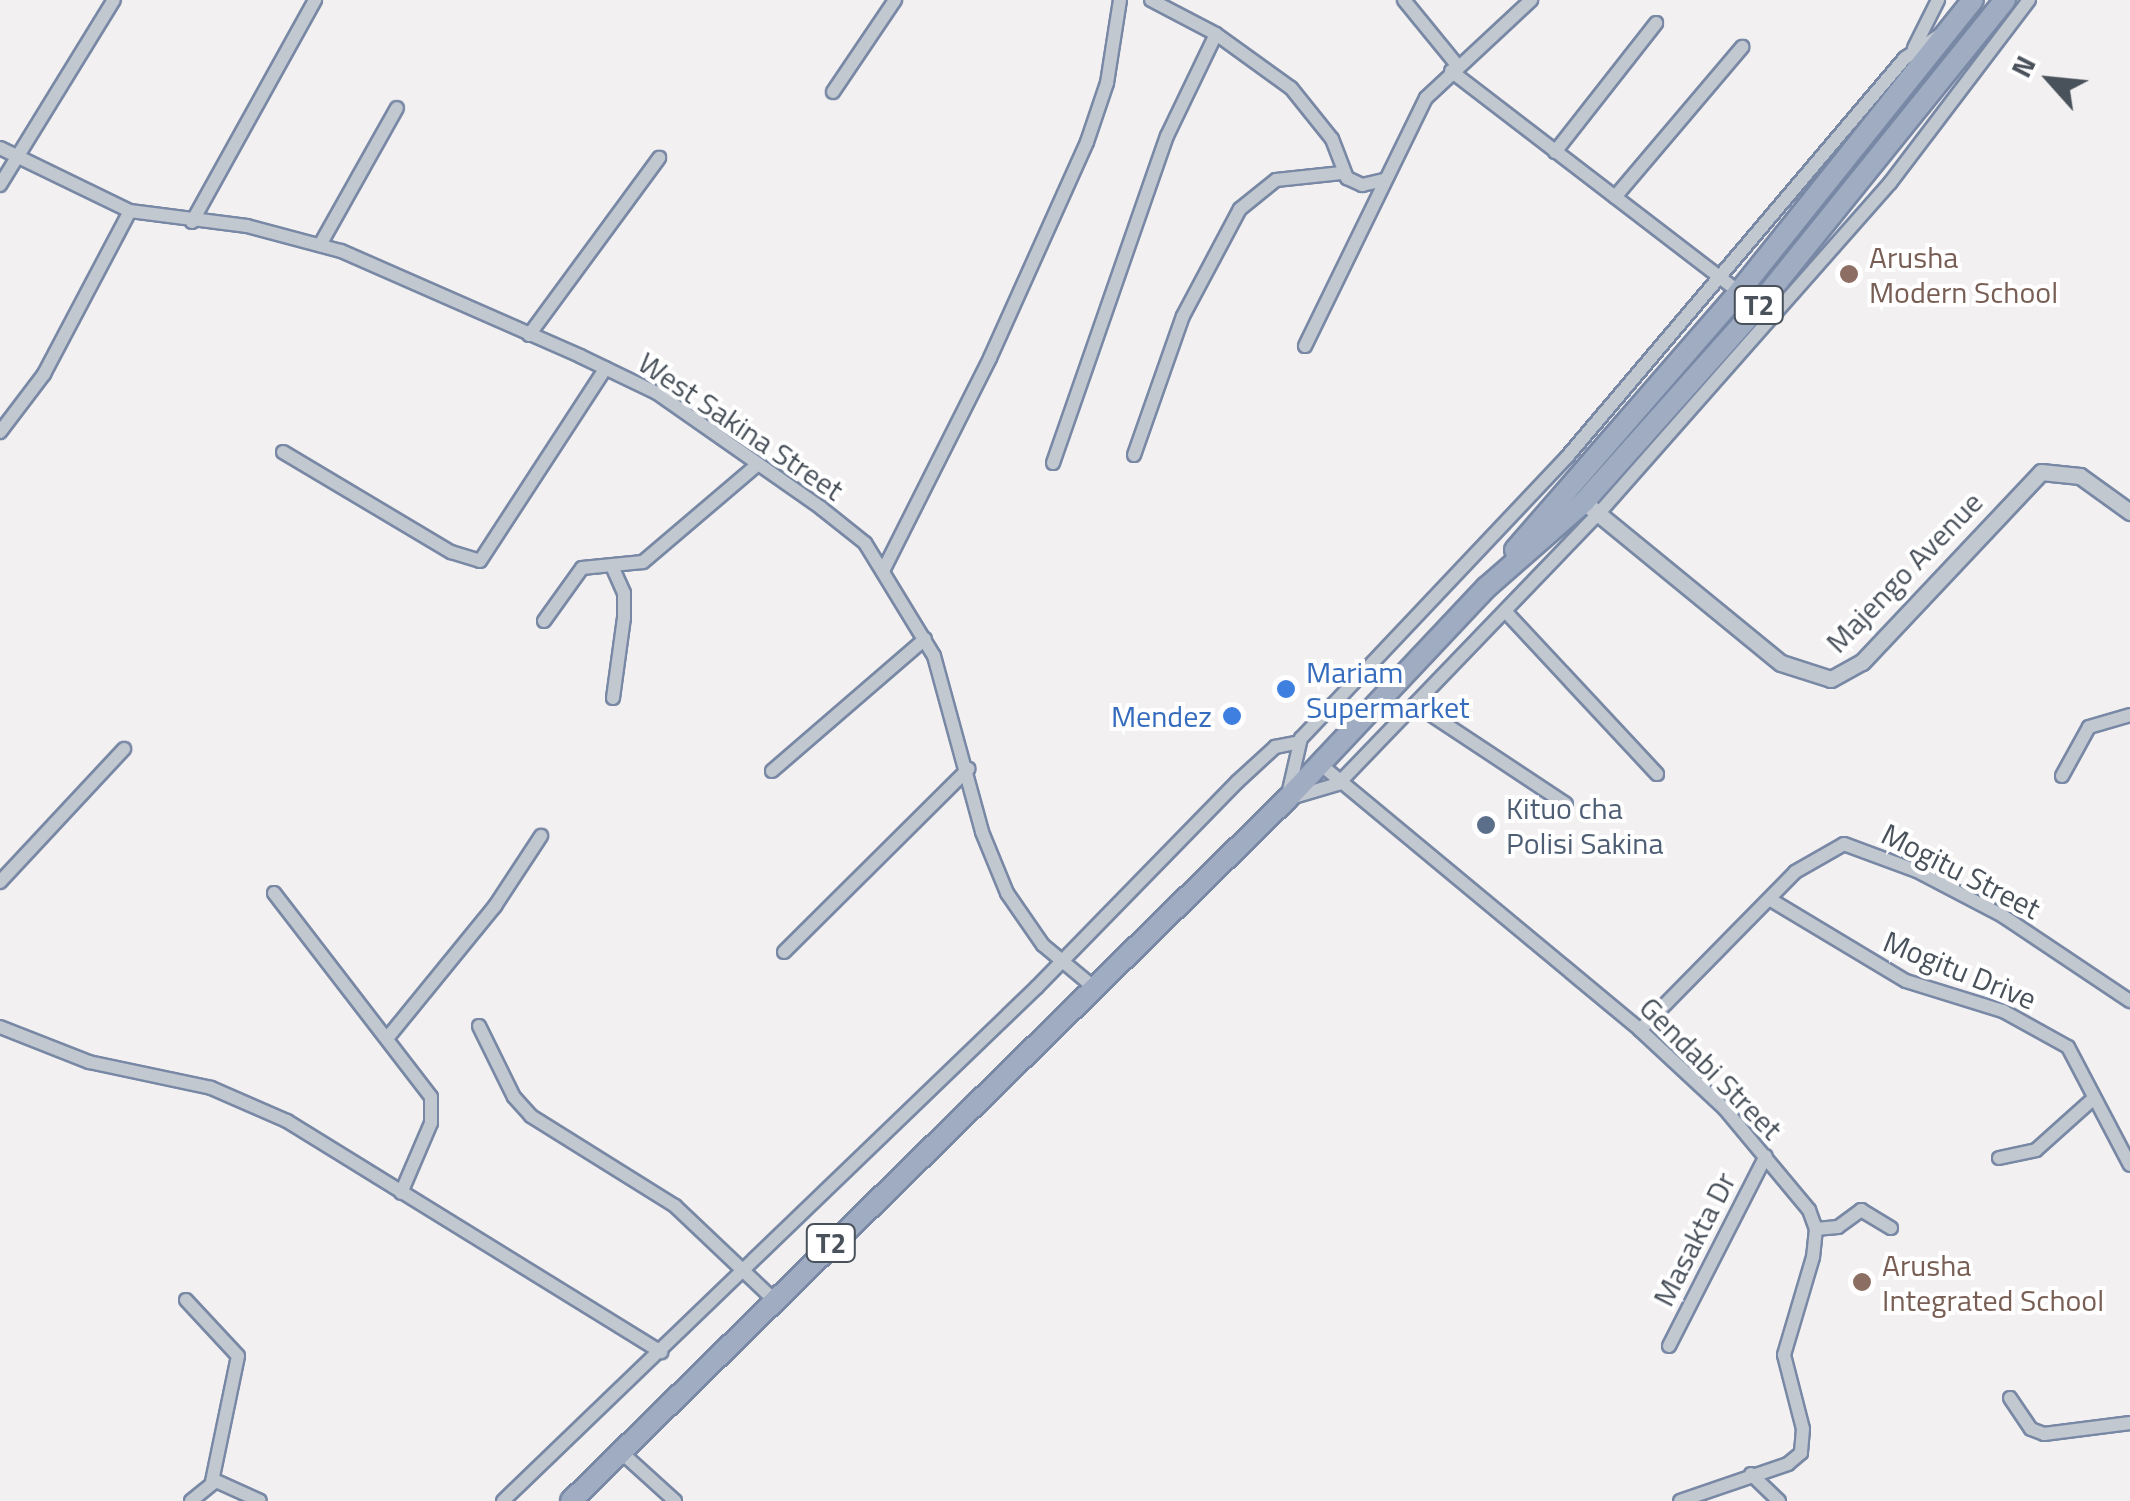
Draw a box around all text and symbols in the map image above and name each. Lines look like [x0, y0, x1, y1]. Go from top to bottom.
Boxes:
north arrow [2000, 30, 2100, 130]
text: N [1999, 48, 2046, 85]
place label: Arusha Modern School [1869, 239, 2058, 310]
marker: Arusha Modern School [1838, 263, 1860, 285]
road number: T2 [1732, 282, 1786, 328]
street label: West Sakina Street [632, 344, 850, 508]
street label: Majengo Avenue [1818, 484, 1990, 660]
place label: Mariam Supermarket [1306, 654, 1470, 724]
marker: Mariam Supermarket [1275, 678, 1297, 700]
place label: Mendez [1111, 698, 1212, 734]
marker: Mendez [1221, 705, 1243, 727]
place label: Kituo cha Polisi Sakina [1506, 790, 1663, 860]
marker: Kituo cha Polisi Sakina [1475, 814, 1497, 836]
street label: Mogitu Street [1876, 816, 2046, 926]
street label: Mogitu Drive [1878, 923, 2042, 1017]
street label: Gendabi Street [1632, 989, 1790, 1147]
street label: Masakta Dr [1645, 1166, 1743, 1312]
road number: T2 [804, 1220, 858, 1266]
place label: Arusha Integrated School [1882, 1247, 2104, 1318]
marker: Arusha Integrated School [1851, 1271, 1873, 1293]

